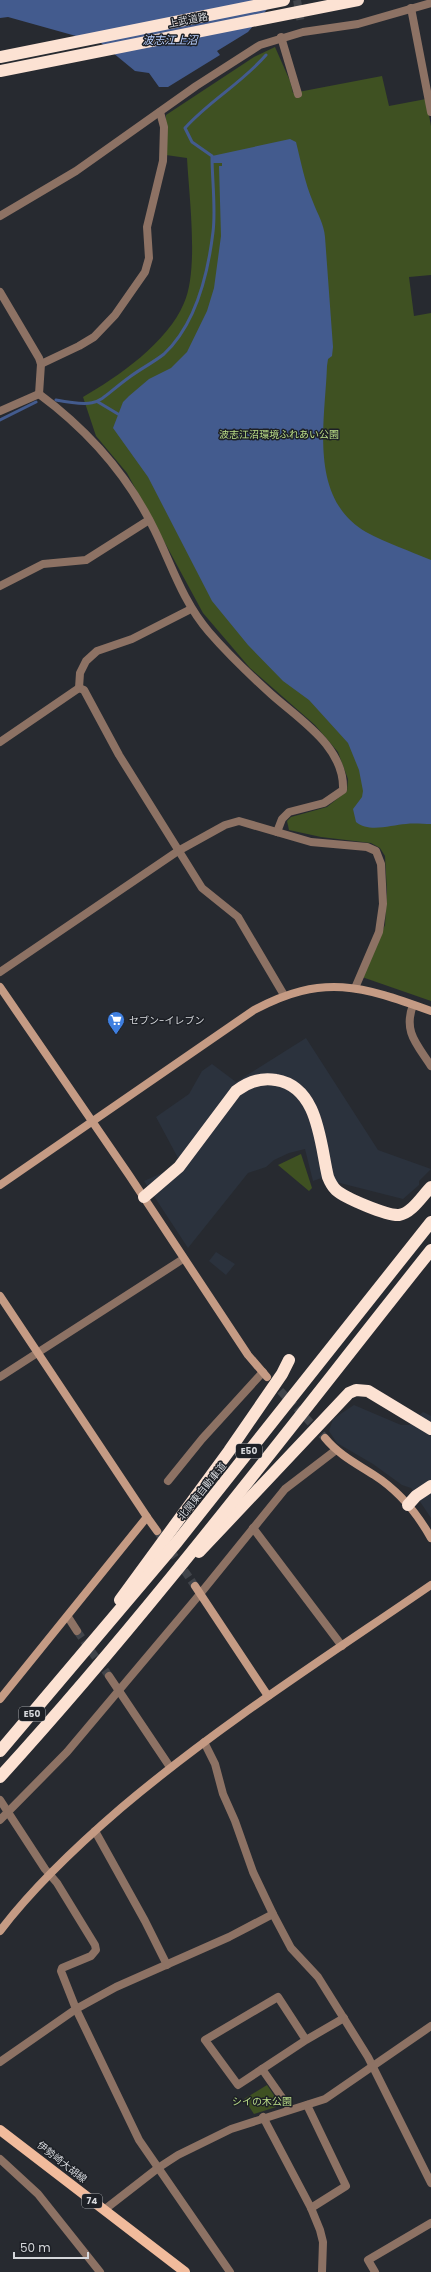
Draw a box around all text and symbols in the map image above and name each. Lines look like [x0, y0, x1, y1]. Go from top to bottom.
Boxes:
street label: 上武道路 [167, 9, 209, 31]
water label: 波志江上沼 [143, 32, 199, 48]
park label: 波志江沼環境ふれあい公園 [219, 427, 339, 442]
supermarket icon: セブン-イレブン [106, 1010, 126, 1035]
place label: セブン-イレブン [129, 1013, 205, 1028]
road number: E50 [236, 1444, 262, 1458]
street label: 北関東自動車道 [174, 1459, 230, 1523]
road number: E50 [19, 1707, 45, 1721]
park label: シイの木公園 [232, 2094, 292, 2109]
street label: 伊勢崎大胡線 [34, 2138, 90, 2186]
road number: 74 [82, 2194, 102, 2208]
scale bar [14, 2234, 88, 2260]
text: 50 m [20, 2239, 51, 2256]

